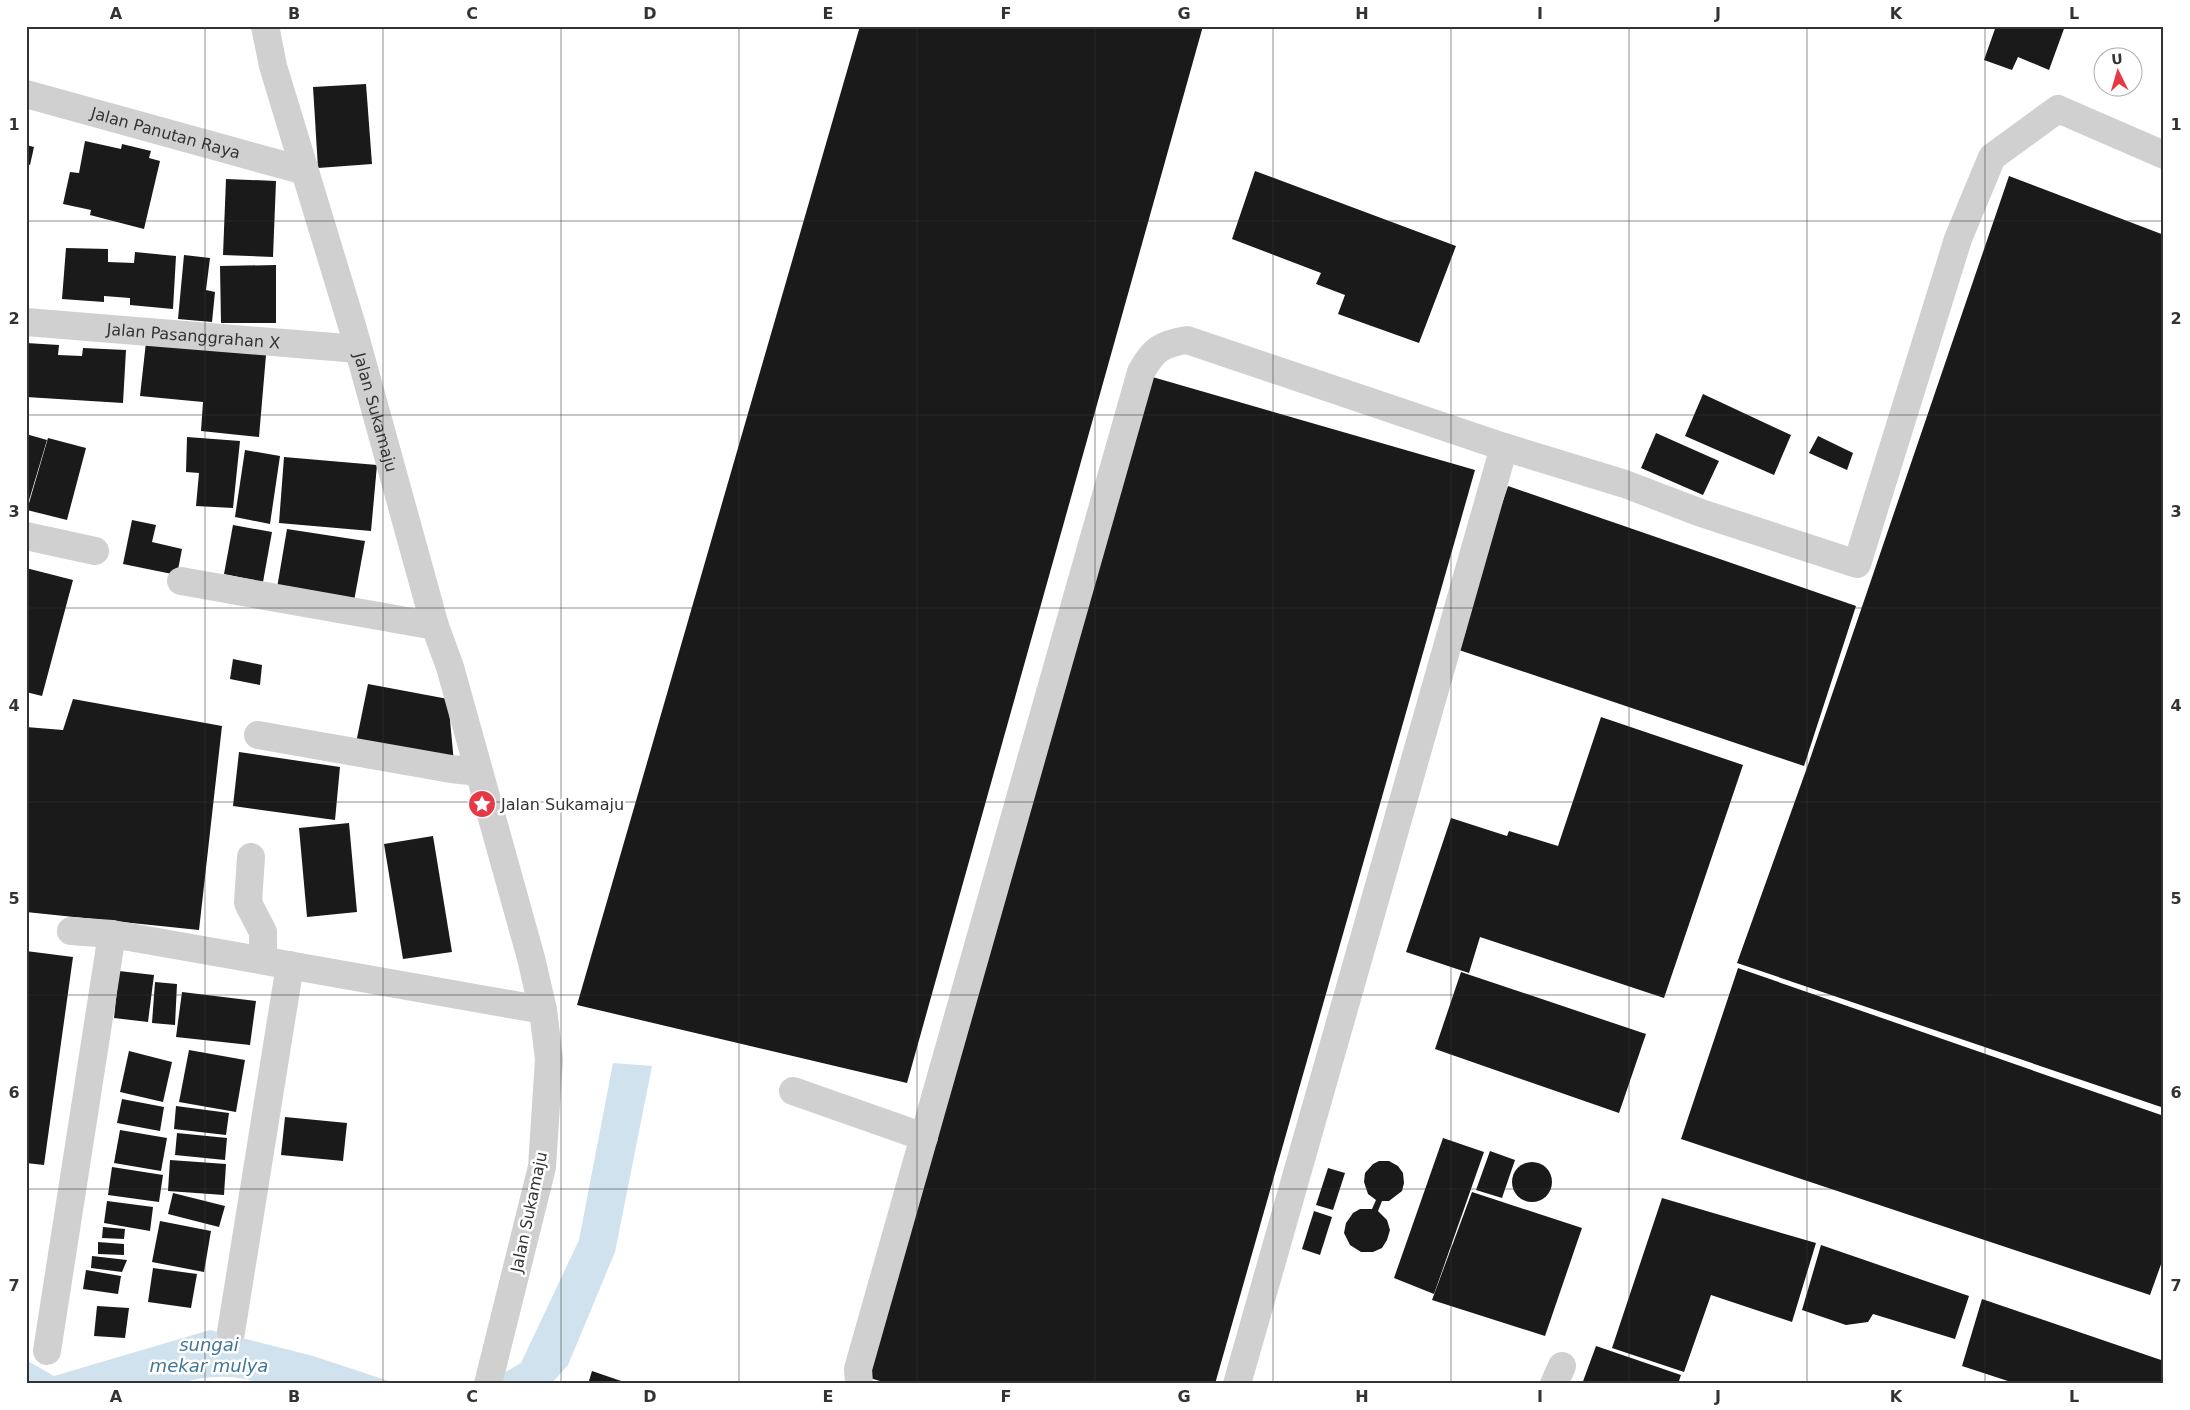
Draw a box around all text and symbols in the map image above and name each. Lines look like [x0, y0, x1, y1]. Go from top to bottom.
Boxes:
text: A [110, 4, 123, 23]
text: B [288, 4, 300, 23]
text: C [466, 4, 478, 23]
text: D [643, 4, 657, 23]
text: E [823, 4, 833, 23]
text: F [1001, 4, 1011, 23]
text: G [1177, 4, 1191, 23]
text: H [1355, 4, 1369, 23]
text: I [1537, 4, 1543, 23]
text: J [1714, 4, 1721, 23]
text: K [1890, 4, 1903, 23]
text: L [2069, 4, 2079, 23]
north arrow [2092, 48, 2142, 98]
text: U [2111, 51, 2123, 68]
street label: Jalan Panutan Raya [88, 103, 243, 162]
text: 1 [8, 115, 20, 134]
text: 1 [2170, 115, 2182, 134]
text: 2 [8, 309, 20, 328]
text: 2 [2170, 309, 2182, 328]
street label: Jalan Pasanggrahan X [105, 319, 281, 352]
street label: Jalan Sukamaju [350, 349, 402, 474]
text: 3 [8, 502, 20, 521]
text: 3 [2170, 502, 2182, 521]
text: 4 [8, 696, 20, 715]
text: 4 [2170, 696, 2182, 715]
place icon: Jalan Sukamaju [467, 789, 497, 819]
place label: Jalan Sukamaju [500, 795, 624, 814]
text: 5 [8, 889, 20, 908]
text: 5 [2170, 889, 2182, 908]
text: 6 [8, 1083, 20, 1102]
text: 6 [2170, 1083, 2182, 1102]
street label: Jalan Sukamaju [507, 1150, 551, 1275]
text: 7 [8, 1276, 20, 1295]
text: 7 [2170, 1276, 2182, 1295]
water label: sungai mekar mulya [150, 1334, 268, 1376]
text: A [110, 1387, 123, 1406]
text: B [288, 1387, 300, 1406]
text: C [466, 1387, 478, 1406]
text: D [643, 1387, 657, 1406]
text: E [823, 1387, 833, 1406]
text: F [1001, 1387, 1011, 1406]
text: G [1177, 1387, 1191, 1406]
text: H [1355, 1387, 1369, 1406]
text: I [1537, 1387, 1543, 1406]
text: J [1714, 1387, 1721, 1406]
text: K [1890, 1387, 1903, 1406]
text: L [2069, 1387, 2079, 1406]

